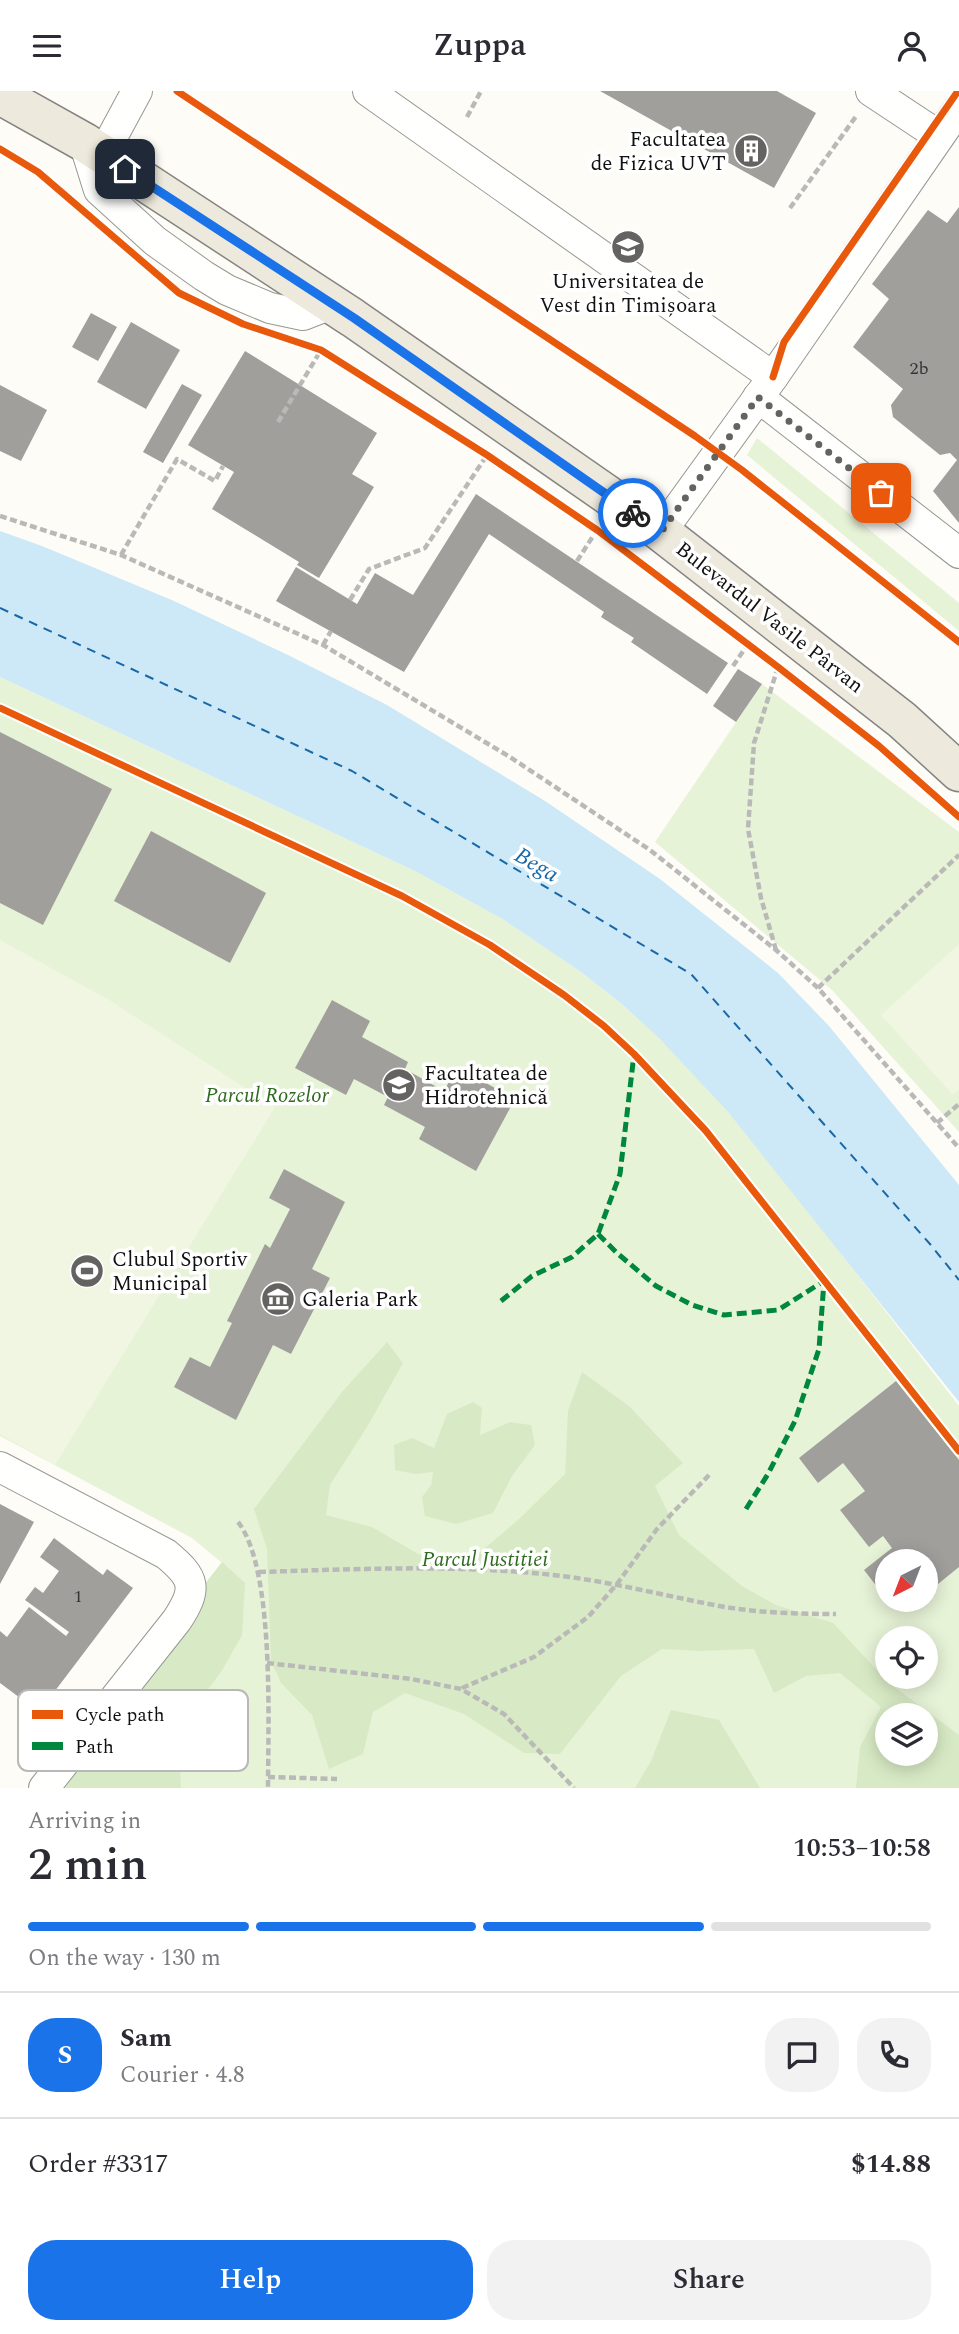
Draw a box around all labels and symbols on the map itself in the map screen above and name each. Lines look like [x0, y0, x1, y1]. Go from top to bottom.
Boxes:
place label: Facultatea de Fizica UVT [591, 124, 727, 180]
building icon: Facultatea de Fizica UVT [732, 132, 770, 170]
pin [95, 139, 155, 199]
school or university icon: Universitatea de Vest din Timișoara [609, 228, 647, 266]
place label: Universitatea de Vest din Timișoara [540, 266, 717, 322]
house number: 2b [909, 355, 929, 382]
pin [851, 463, 911, 523]
courier [598, 478, 668, 548]
street label: Bulevardul Vasile Pârvan [668, 534, 871, 702]
water label: Bega [507, 839, 565, 892]
place label: Facultatea de Hidrotehnică [424, 1058, 549, 1114]
school or university icon: Facultatea de Hidrotehnică [380, 1066, 418, 1104]
park label: Parcul Rozelor [205, 1080, 330, 1112]
place label: Clubul Sportiv Municipal [112, 1244, 248, 1300]
sports icon: Clubul Sportiv Municipal [68, 1252, 106, 1290]
museum icon: Galeria Park [259, 1280, 297, 1318]
place label: Galeria Park [302, 1284, 419, 1316]
park label: Parcul Justiției [422, 1544, 548, 1576]
north arrow [875, 1549, 938, 1612]
house number: 1 [74, 1583, 83, 1610]
legend [18, 1690, 248, 1771]
text: Cycle path [75, 1701, 165, 1730]
text: Path [75, 1733, 114, 1762]

